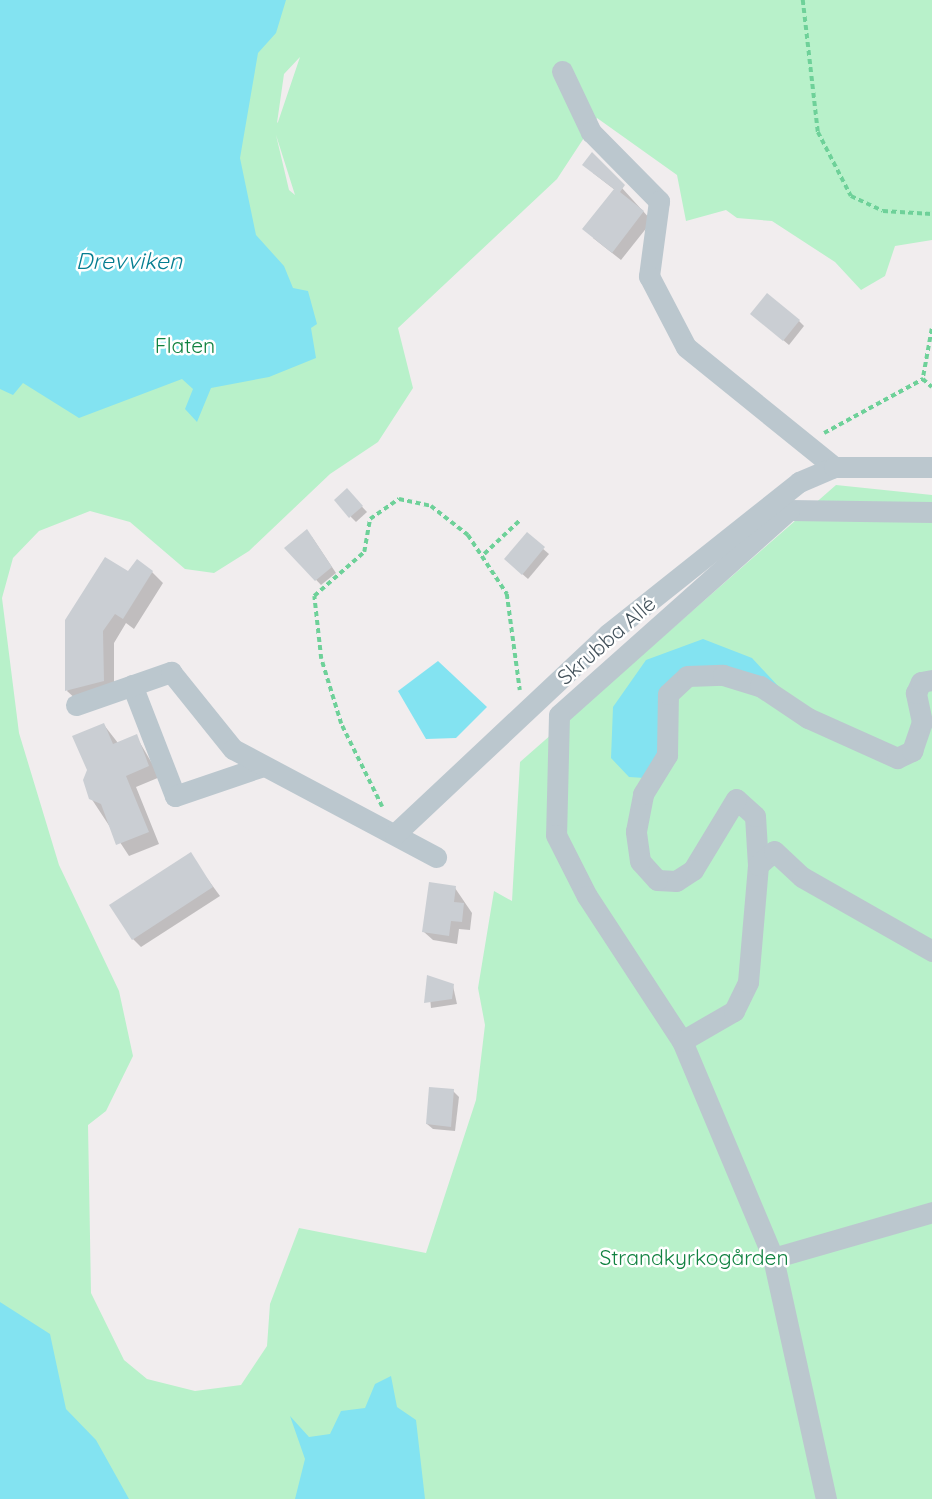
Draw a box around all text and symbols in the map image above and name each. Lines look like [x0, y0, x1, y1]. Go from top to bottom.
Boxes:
water label: Drevviken [76, 247, 182, 275]
park label: Flaten [155, 332, 215, 358]
street label: Skrubba Allé [552, 591, 660, 689]
park label: Strandkyrkogården [599, 1244, 789, 1270]

